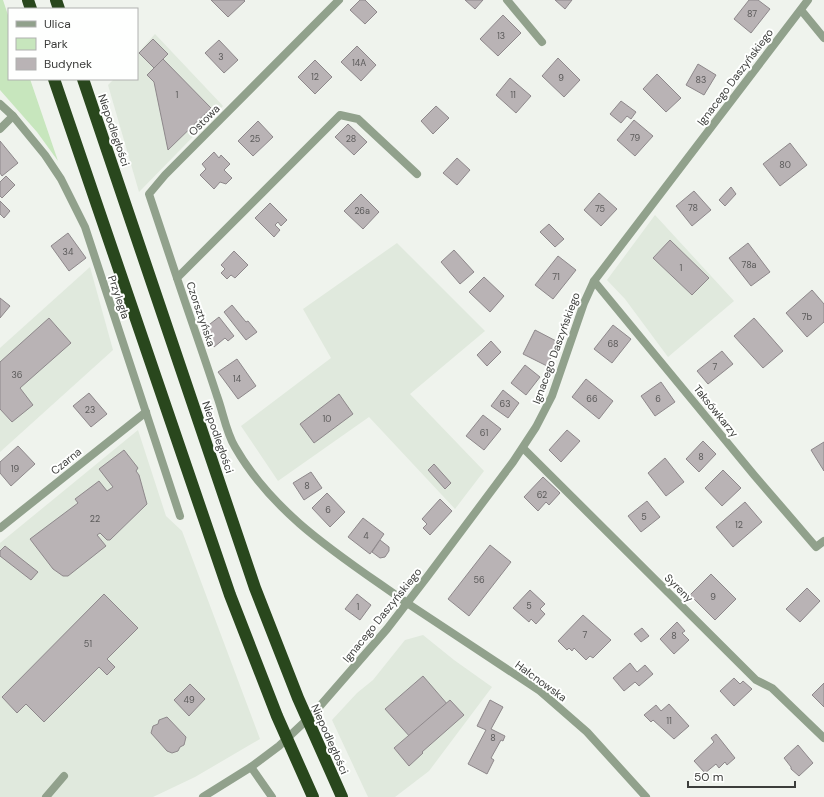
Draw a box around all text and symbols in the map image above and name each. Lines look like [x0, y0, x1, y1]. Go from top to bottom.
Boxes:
legend [8, 8, 138, 80]
house number: 87 [747, 8, 757, 20]
text: Ulica [44, 16, 71, 32]
street label: Ignacego Daszyńskiego [694, 26, 776, 128]
house number: 13 [497, 30, 505, 42]
text: Park [44, 36, 68, 52]
house number: 3 [218, 51, 224, 63]
text: Budynek [44, 56, 92, 72]
house number: 14A [352, 57, 366, 69]
house number: 12 [311, 71, 319, 83]
house number: 9 [558, 72, 564, 84]
house number: 83 [696, 74, 706, 86]
house number: 1 [176, 89, 179, 101]
house number: 11 [510, 89, 516, 101]
street label: Niepodległości [95, 92, 133, 168]
street label: Ostowa [185, 101, 223, 139]
house number: 79 [630, 132, 640, 144]
house number: 25 [250, 133, 260, 145]
house number: 28 [346, 133, 356, 145]
house number: 80 [779, 159, 791, 171]
house number: 78 [688, 202, 698, 214]
house number: 75 [595, 203, 605, 215]
house number: 26a [354, 205, 370, 217]
house number: 34 [63, 246, 74, 258]
house number: 78a [741, 259, 757, 271]
house number: 1 [680, 262, 683, 274]
house number: 71 [552, 271, 560, 283]
street label: Przyległa [105, 273, 133, 321]
street label: Czorsztyńska [183, 280, 219, 348]
street label: Ignacego Daszyńskiego [529, 290, 583, 406]
house number: 7b [802, 311, 813, 323]
house number: 68 [607, 338, 619, 350]
house number: 7 [713, 361, 718, 373]
house number: 36 [12, 369, 23, 381]
house number: 14 [233, 373, 242, 385]
street label: Taksówkarzy [691, 382, 741, 440]
house number: 66 [586, 393, 598, 405]
house number: 6 [655, 393, 661, 405]
house number: 63 [500, 398, 510, 410]
street label: Niepodległości [199, 399, 237, 475]
house number: 23 [85, 404, 95, 416]
house number: 10 [323, 413, 331, 425]
house number: 61 [480, 427, 488, 439]
street label: Czarna [48, 444, 84, 478]
house number: 8 [698, 451, 704, 463]
house number: 19 [11, 463, 20, 475]
house number: 8 [304, 480, 310, 492]
house number: 62 [537, 489, 547, 501]
house number: 6 [325, 504, 331, 516]
house number: 5 [641, 511, 647, 523]
house number: 22 [90, 513, 100, 525]
house number: 12 [735, 519, 743, 531]
house number: 4 [363, 530, 369, 542]
street label: Ignacego Daszyńskiego [339, 565, 425, 665]
street label: Syreny [662, 571, 696, 605]
house number: 56 [473, 574, 485, 586]
house number: 9 [710, 591, 716, 603]
house number: 5 [526, 600, 532, 612]
house number: 1 [357, 601, 360, 613]
house number: 7 [583, 629, 588, 641]
house number: 8 [671, 630, 677, 642]
house number: 51 [84, 638, 92, 650]
street label: Hałcnowska [512, 658, 570, 704]
house number: 49 [183, 694, 195, 706]
street label: Niepodległości [308, 702, 352, 776]
house number: 11 [666, 715, 672, 727]
house number: 8 [490, 732, 496, 744]
scale bar [688, 763, 795, 789]
text: 50 m [694, 769, 723, 785]

